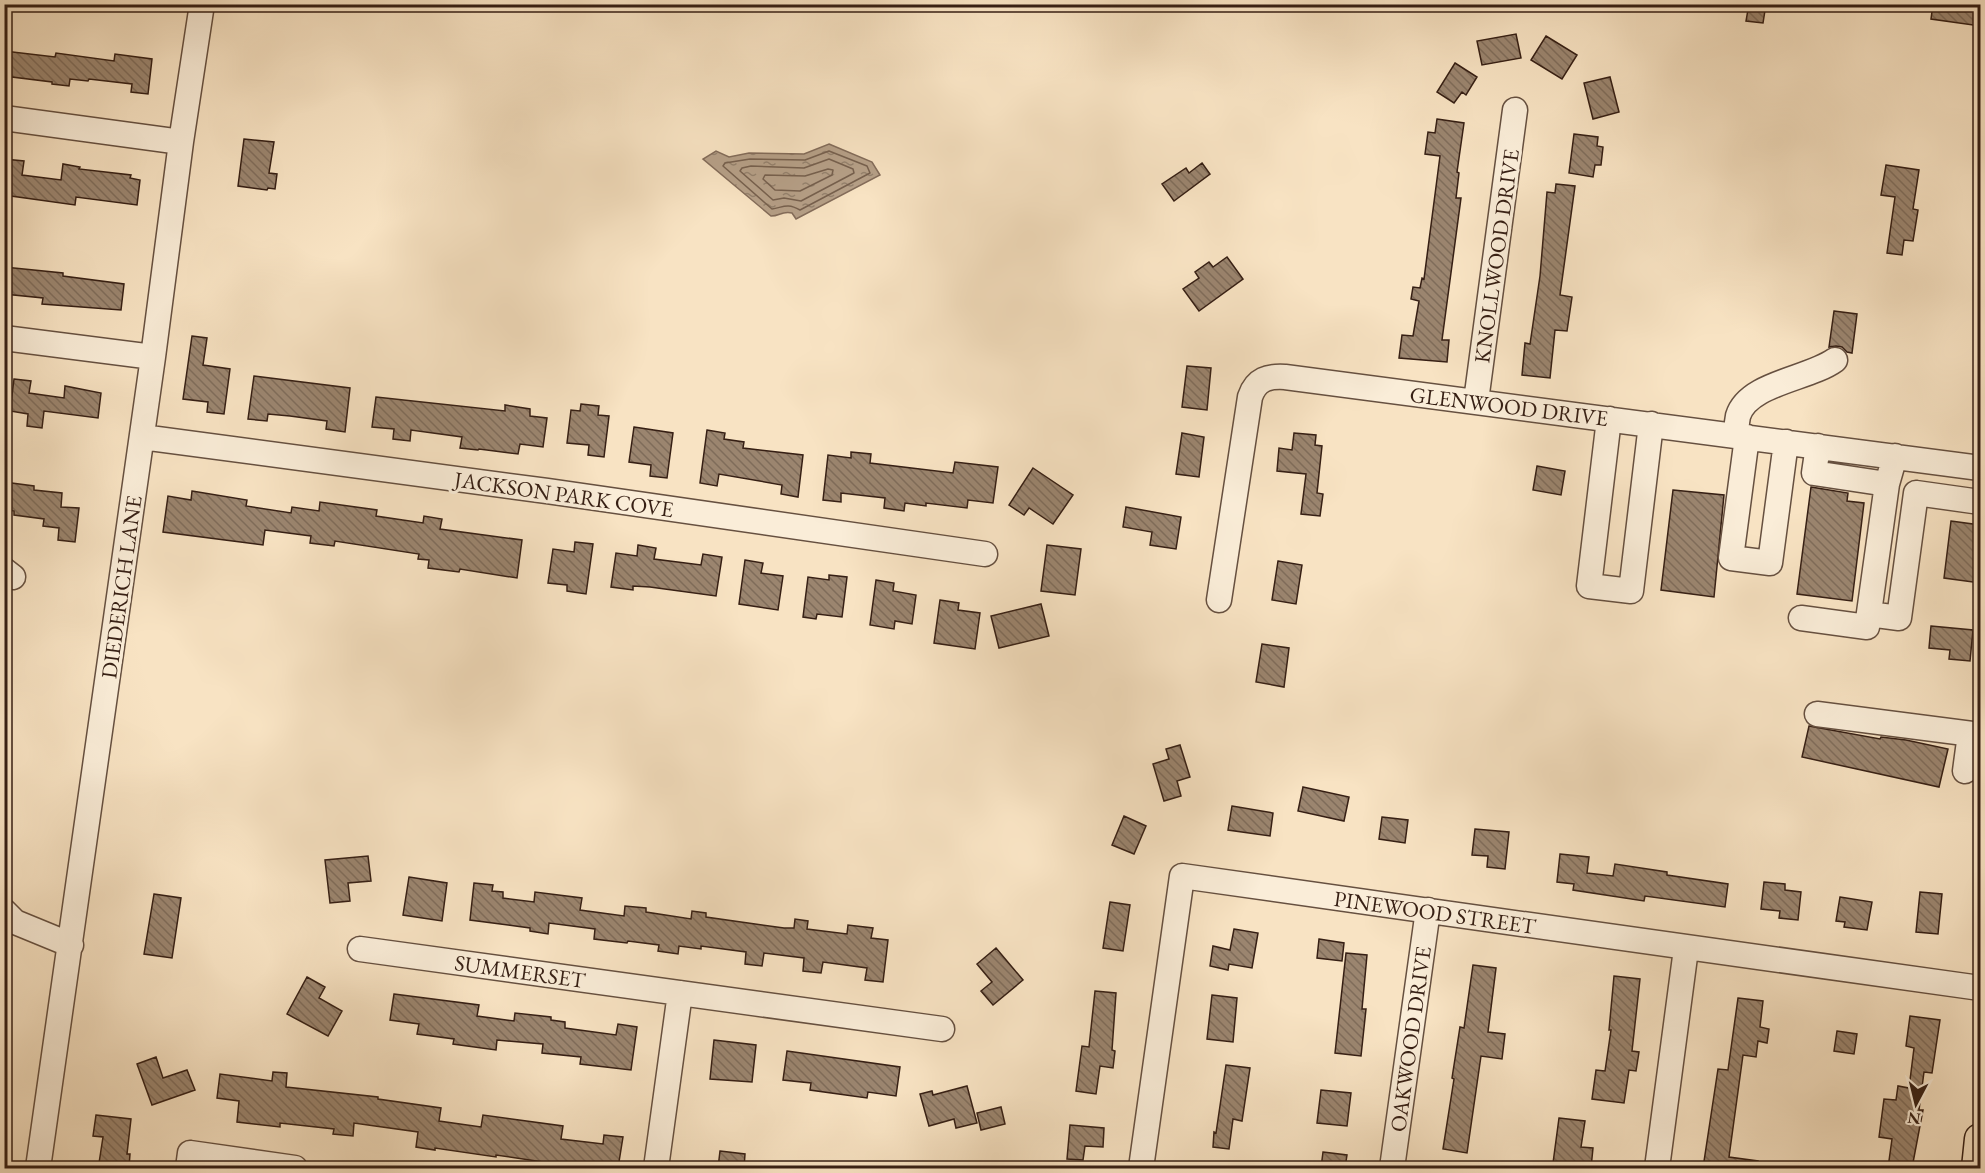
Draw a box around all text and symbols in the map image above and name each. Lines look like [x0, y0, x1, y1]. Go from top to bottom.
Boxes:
street label: KNOLLWOOD DRIVE [1467, 147, 1526, 365]
street label: GLENWOOD DRIVE [1408, 380, 1610, 433]
street label: JACKSON PARK COVE [451, 464, 675, 524]
street label: DIEDERICH LANE [94, 494, 149, 680]
street label: PINEWOOD STREET [1332, 884, 1538, 941]
street label: OAKWOOD DRIVE [1383, 944, 1438, 1134]
street label: SUMMERSET [453, 948, 587, 995]
north arrow [1886, 1074, 1946, 1134]
text: N [1906, 1107, 1922, 1130]

